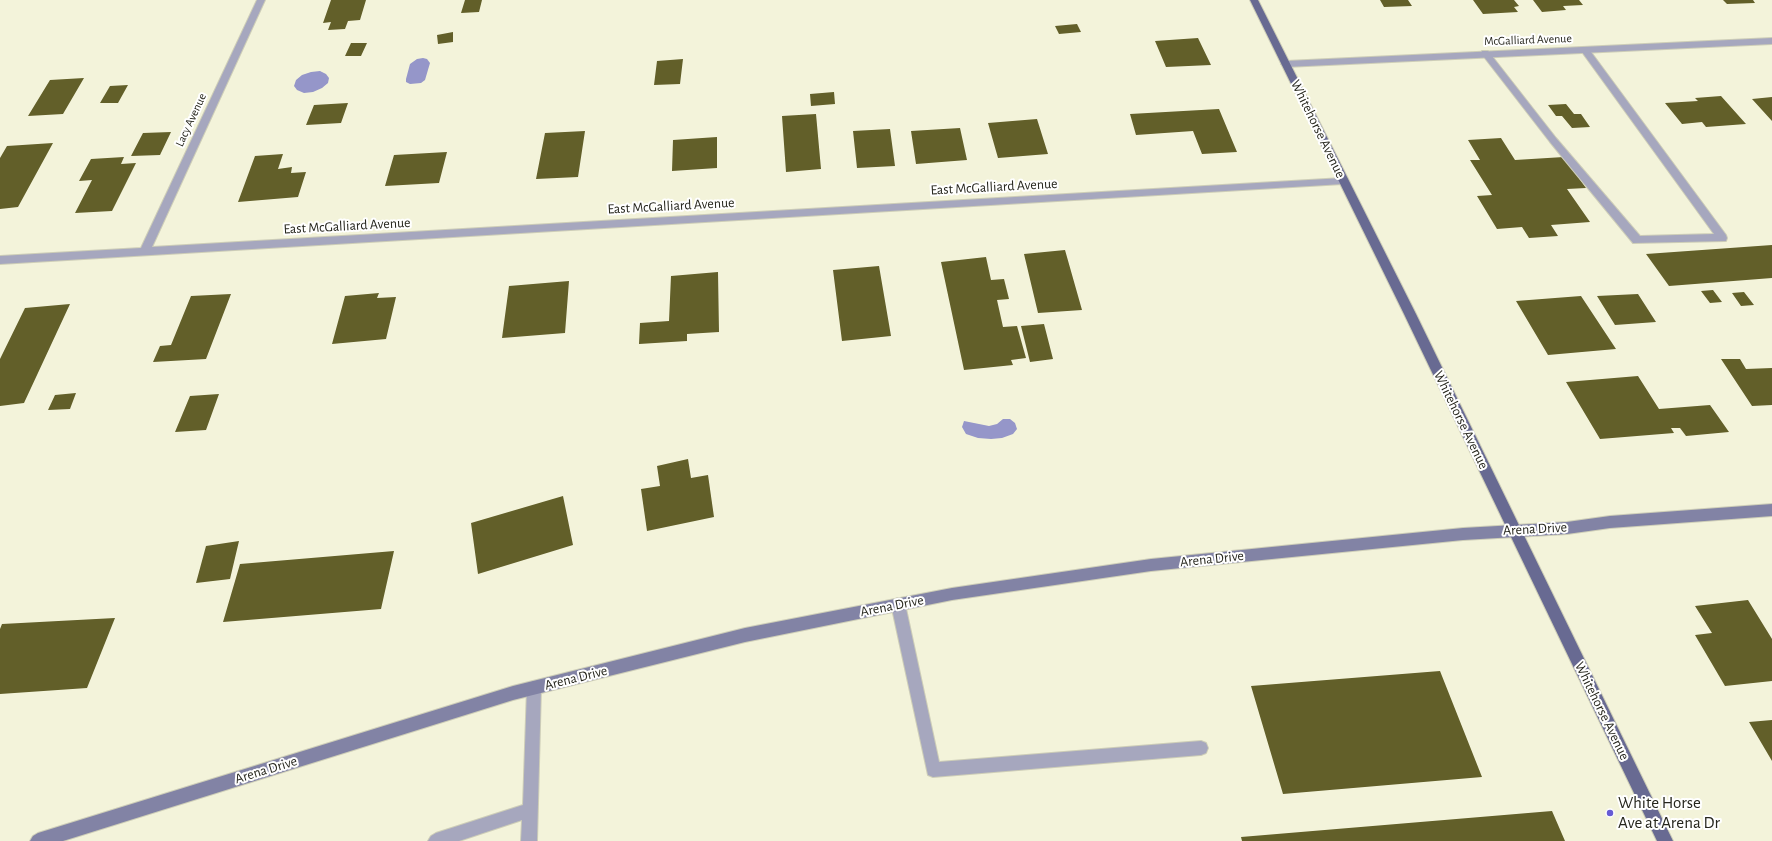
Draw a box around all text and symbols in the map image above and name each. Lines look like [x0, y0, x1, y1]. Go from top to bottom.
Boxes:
street label: McGalliard Avenue [1484, 31, 1572, 49]
street label: Whitehorse Avenue [1287, 77, 1349, 181]
street label: Lacy Avenue [172, 91, 210, 149]
street label: East McGalliard Avenue [930, 175, 1058, 199]
street label: East McGalliard Avenue [607, 194, 735, 218]
street label: East McGalliard Avenue [283, 214, 411, 238]
street label: Whitehorse Avenue [1430, 368, 1492, 472]
street label: Arena Drive [1503, 519, 1567, 539]
street label: Arena Drive [1179, 547, 1245, 571]
street label: Arena Drive [859, 592, 925, 620]
street label: Whitehorse Avenue [1571, 659, 1633, 763]
street label: Arena Drive [543, 662, 609, 694]
street label: Arena Drive [233, 753, 299, 787]
place label: White Horse Ave at Arena Dr [1618, 793, 1720, 833]
marker: White Horse Ave at Arena Dr [1605, 808, 1615, 818]

